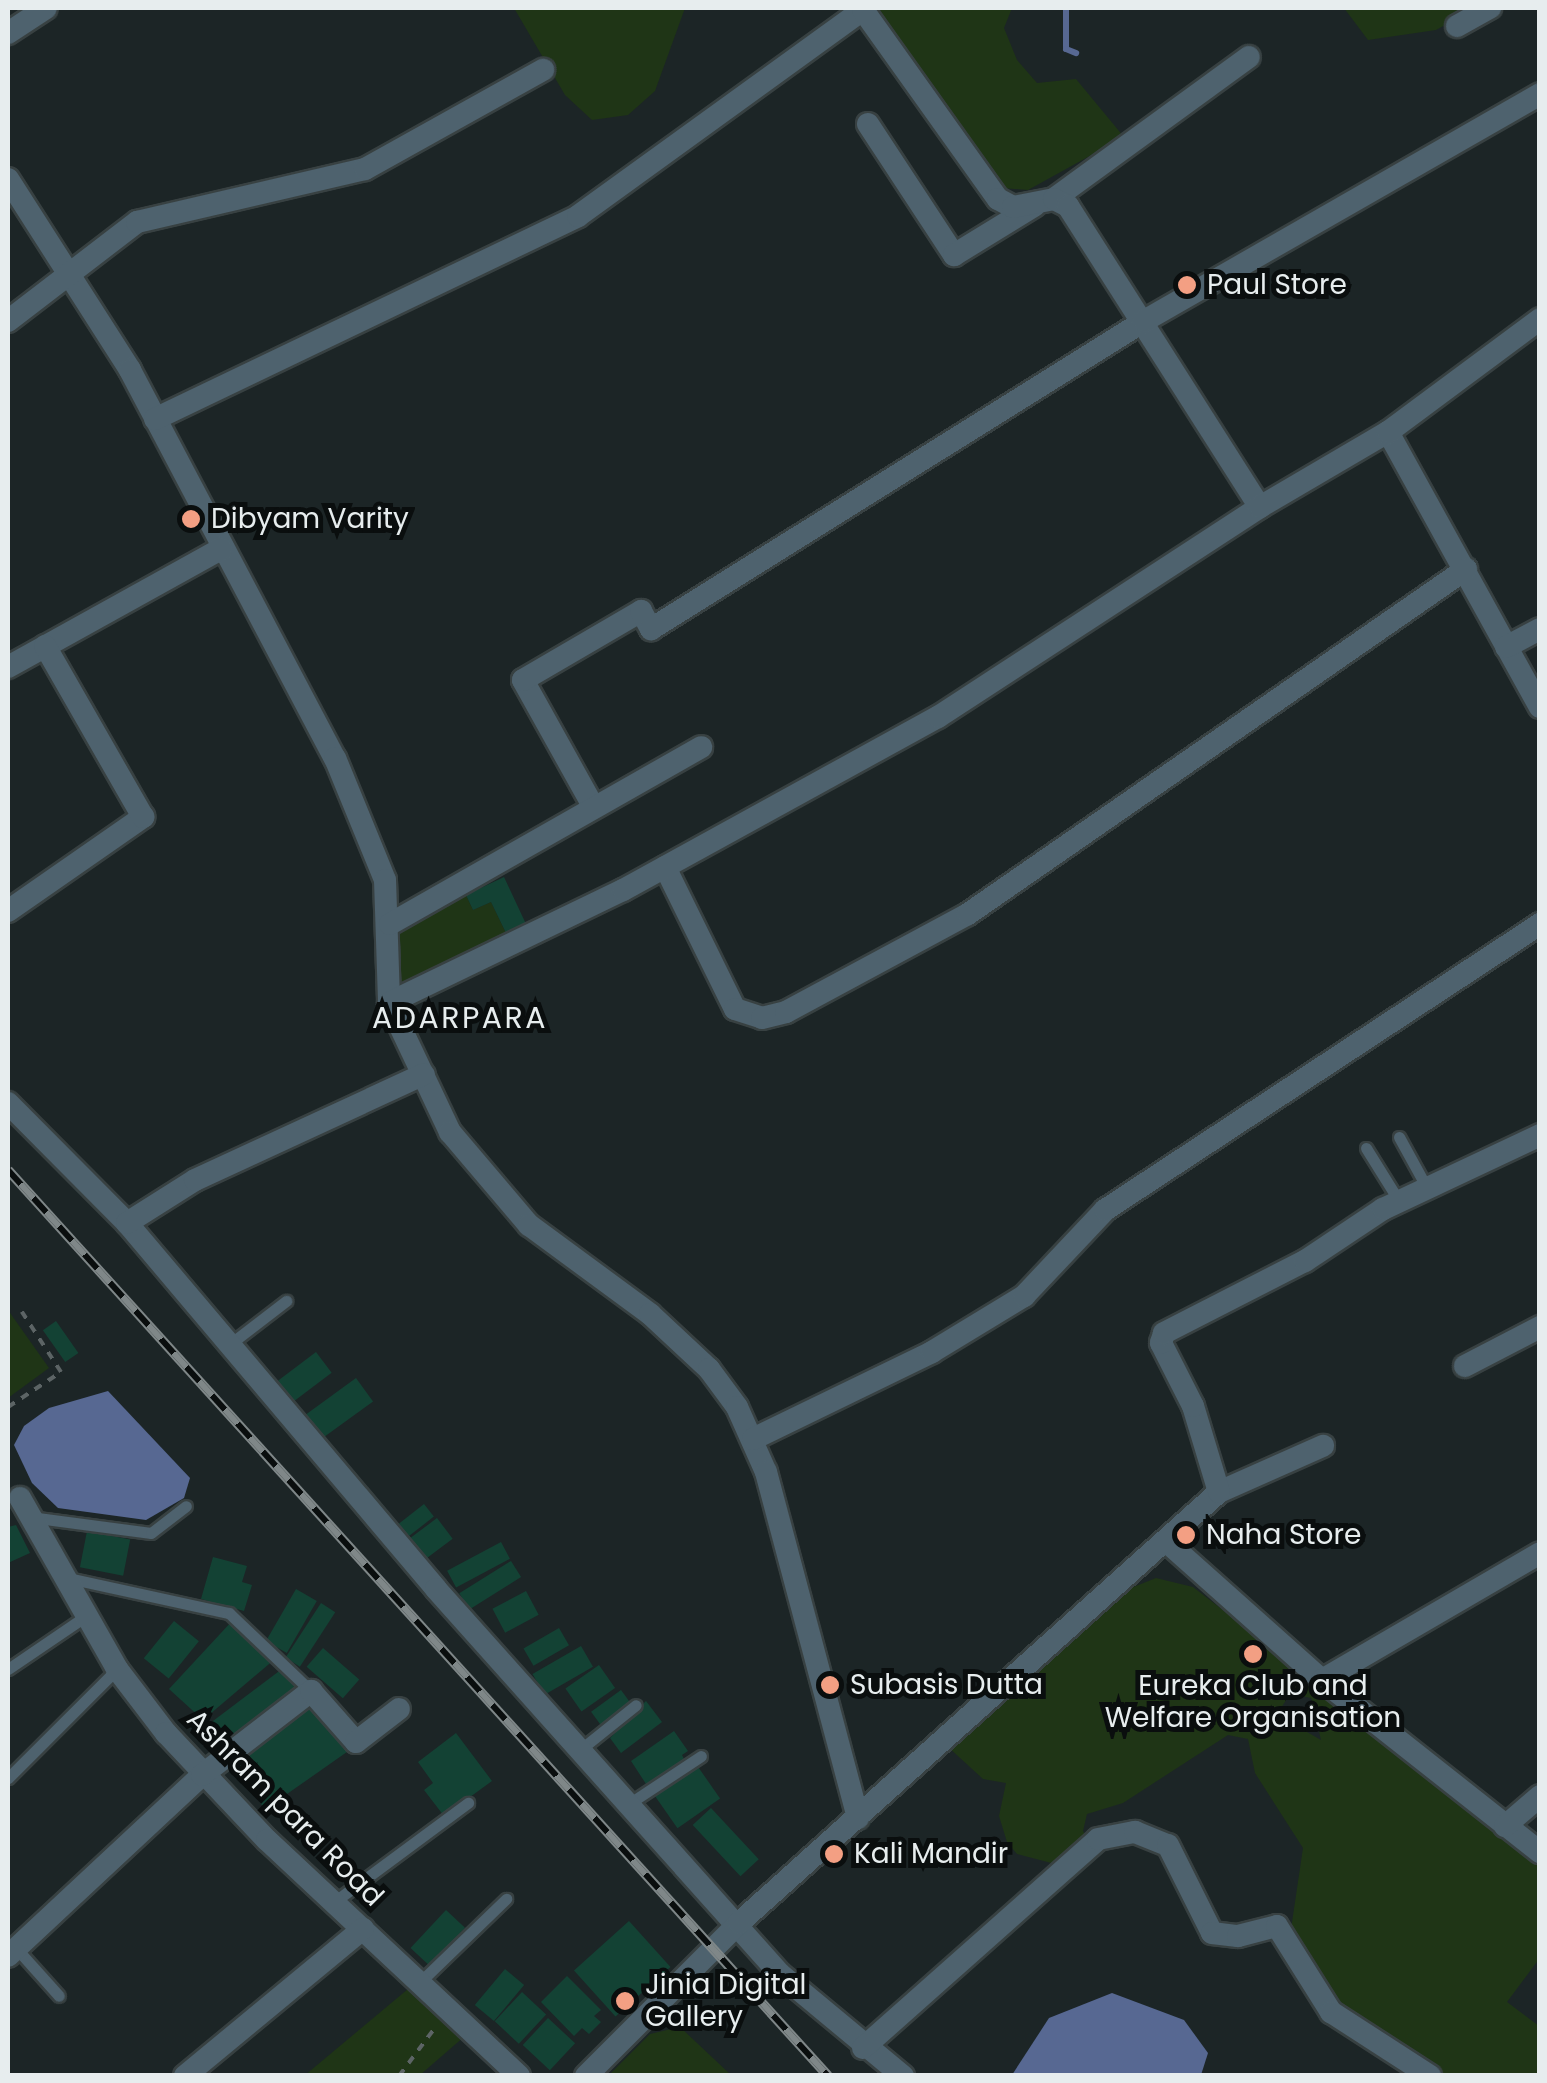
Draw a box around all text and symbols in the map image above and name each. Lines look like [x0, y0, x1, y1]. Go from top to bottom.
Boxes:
place label: Paul Store [1207, 268, 1347, 302]
marker: Paul Store [1176, 274, 1198, 296]
place label: Dibyam Varity [211, 502, 409, 536]
marker: Dibyam Varity [180, 508, 202, 530]
district label: ADARPARA [372, 1000, 548, 1036]
place label: Naha Store [1206, 1518, 1361, 1552]
marker: Naha Store [1175, 1524, 1197, 1546]
marker: Eureka Club and Welfare Organisation [1242, 1643, 1264, 1665]
place label: Subasis Dutta [850, 1668, 1043, 1702]
place label: Eureka Club and Welfare Organisation [1105, 1669, 1401, 1735]
marker: Subasis Dutta [819, 1674, 841, 1696]
street label: Ashram para Road [180, 1703, 390, 1913]
place label: Kali Mandir [854, 1837, 1008, 1871]
marker: Kali Mandir [823, 1843, 845, 1865]
place label: Jinia Digital Gallery [645, 1968, 806, 2034]
marker: Jinia Digital Gallery [614, 1990, 636, 2012]

